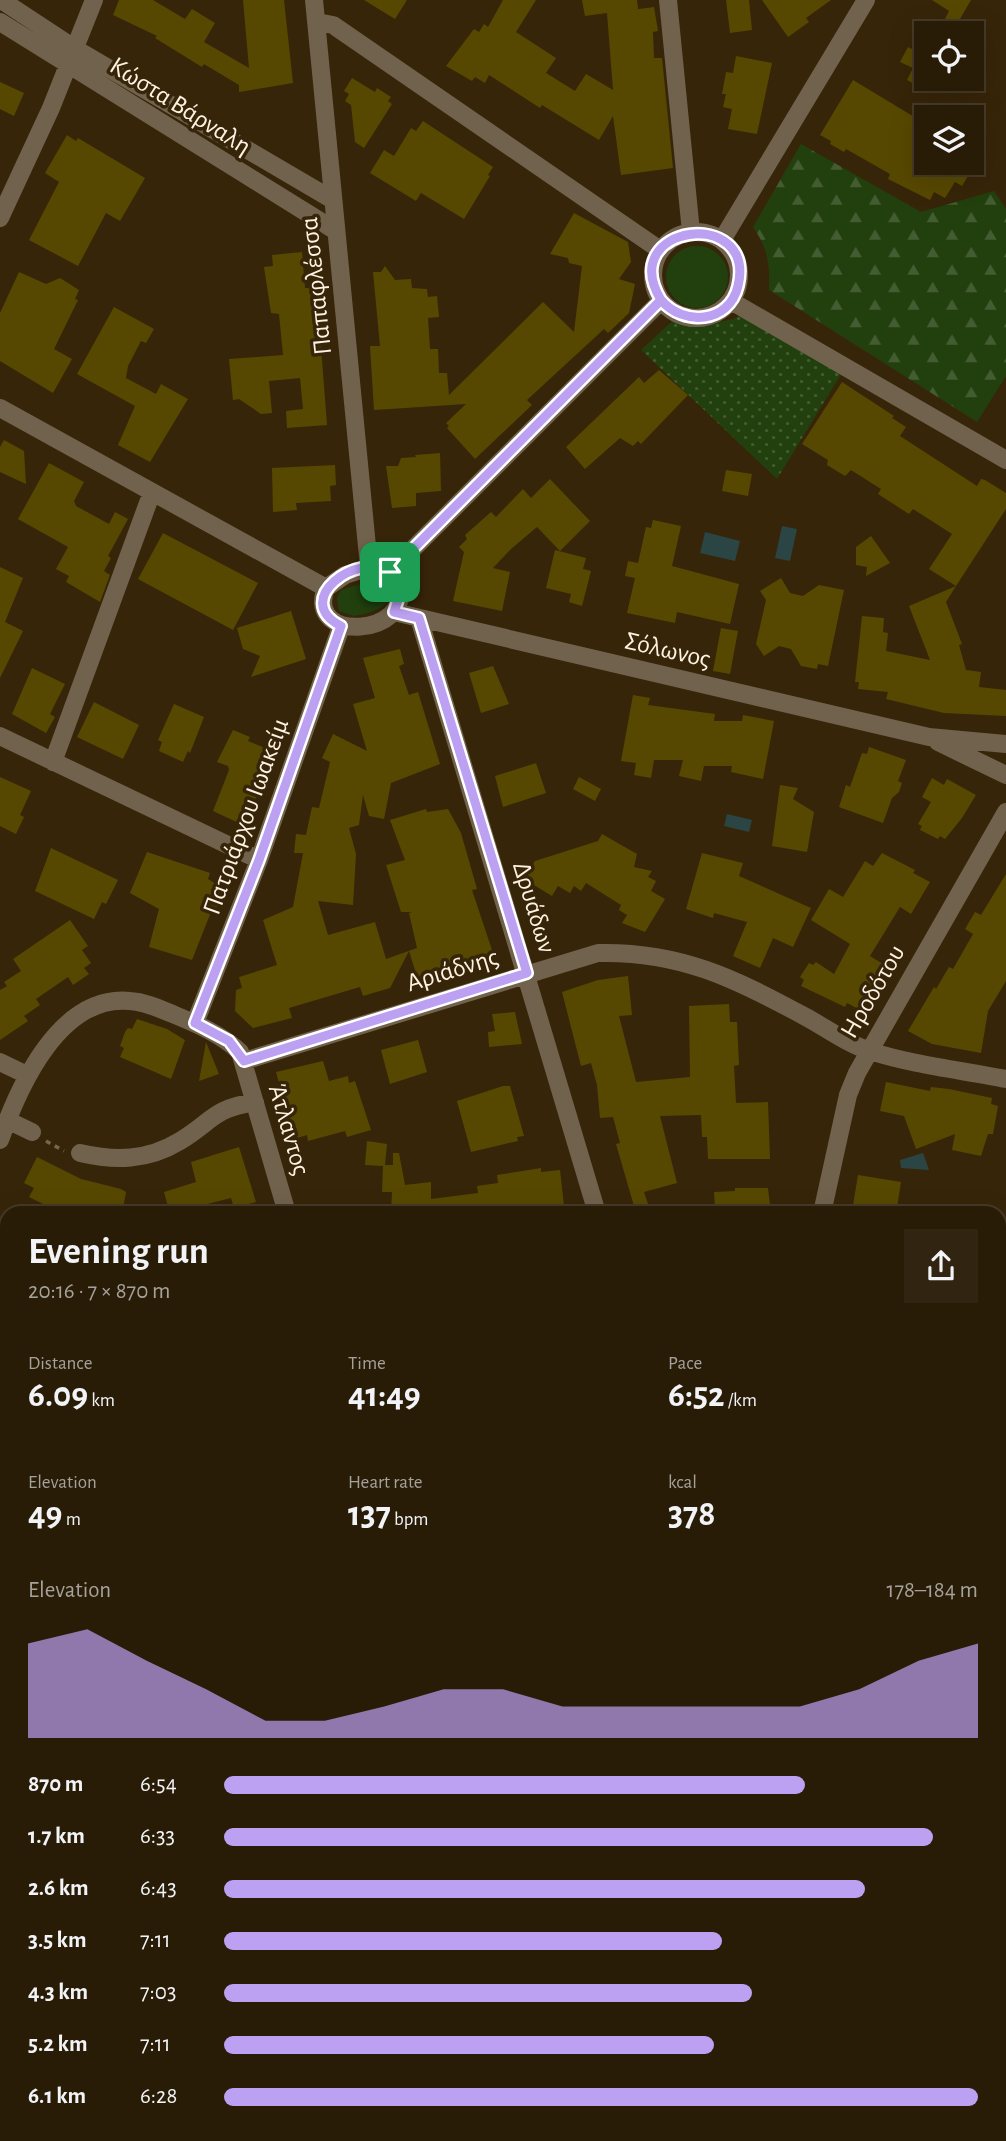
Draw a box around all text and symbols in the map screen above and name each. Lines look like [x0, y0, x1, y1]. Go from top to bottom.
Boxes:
map controls [914, 21, 984, 175]
button: locate [914, 21, 984, 91]
street label: Κώστα Βάρναλη [105, 52, 256, 160]
button: layers [914, 105, 984, 175]
street label: Παπαφλέσσα [296, 216, 336, 356]
pin [360, 542, 420, 602]
icon: arrive [371, 553, 409, 591]
street label: Σόλωνος [622, 628, 713, 672]
street label: Πατριάρχου Ιωακείμ [198, 715, 294, 918]
street label: Δρυάδων [508, 859, 560, 956]
street label: Ηροδότου [836, 941, 910, 1042]
street label: Αριάδνης [403, 944, 501, 996]
street label: Άτλαντος [264, 1080, 315, 1178]
button: share [904, 1229, 978, 1303]
text: Evening run [28, 1233, 209, 1271]
text: 20:16 · 7 × 870 m [28, 1280, 171, 1303]
text: Distance [28, 1354, 92, 1373]
text: Time [348, 1354, 386, 1373]
text: Pace [668, 1354, 702, 1373]
text: 6.09 [28, 1378, 88, 1413]
text: 41:49 [348, 1378, 421, 1413]
text: 6:52 [668, 1378, 725, 1413]
text: km [88, 1391, 115, 1410]
text: /km [725, 1391, 757, 1410]
text: Elevation [28, 1473, 97, 1492]
text: Heart rate [348, 1473, 423, 1492]
text: kcal [668, 1473, 697, 1492]
text: 49 [28, 1497, 63, 1532]
text: 137 [348, 1497, 391, 1532]
text: 378 [668, 1497, 715, 1532]
text: m [63, 1510, 81, 1529]
text: bpm [391, 1510, 428, 1529]
text: Elevation [28, 1579, 111, 1602]
text: 178–184 m [887, 1579, 978, 1602]
text: 870 m [28, 1773, 83, 1796]
text: 6:54 [140, 1773, 177, 1796]
text: 1.7 km [28, 1825, 85, 1848]
text: 6:33 [140, 1825, 175, 1848]
text: 2.6 km [28, 1877, 89, 1900]
text: 6:43 [140, 1877, 177, 1900]
text: 3.5 km [28, 1929, 87, 1952]
text: 7:11 [140, 1929, 171, 1952]
text: 4.3 km [28, 1981, 88, 2004]
text: 7:03 [140, 1981, 176, 2004]
text: 5.2 km [28, 2033, 87, 2056]
text: 7:11 [140, 2033, 171, 2056]
text: 6.1 km [28, 2085, 86, 2108]
text: 6:28 [140, 2085, 177, 2108]

